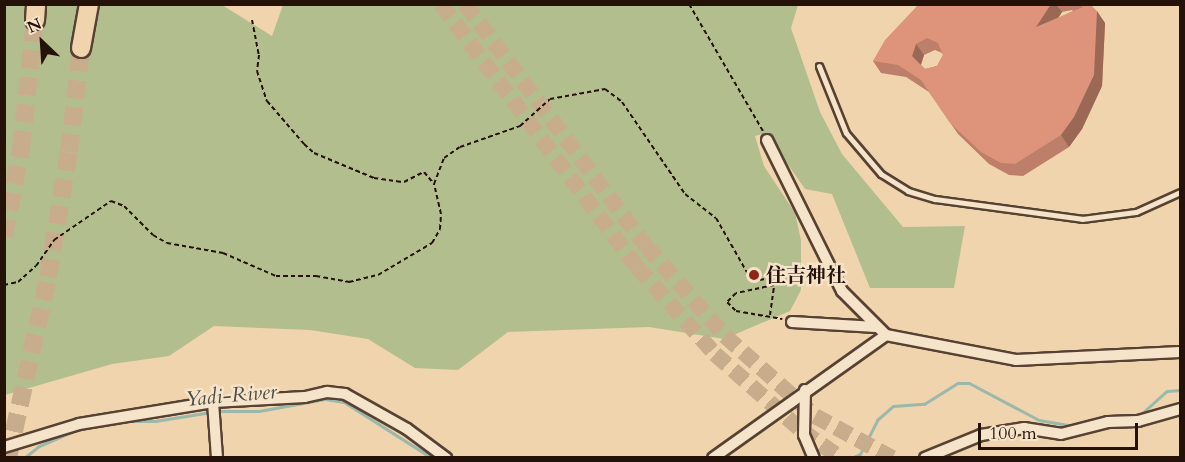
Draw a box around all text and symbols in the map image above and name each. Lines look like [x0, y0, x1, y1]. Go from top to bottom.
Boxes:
north arrow [12, 12, 72, 72]
text: N [23, 13, 45, 39]
place label: 住吉神社 [766, 263, 846, 287]
marker: 住吉神社 [747, 268, 761, 282]
water label: Yadi-River [184, 379, 278, 413]
scale bar [981, 411, 1142, 449]
text: 100 m [989, 421, 1037, 446]

